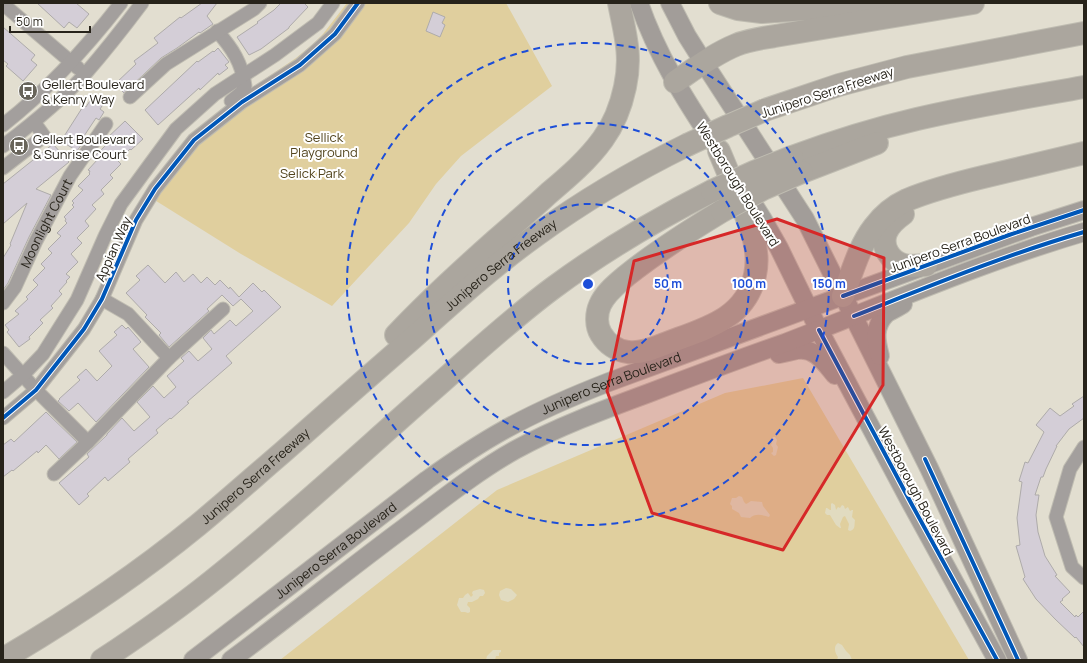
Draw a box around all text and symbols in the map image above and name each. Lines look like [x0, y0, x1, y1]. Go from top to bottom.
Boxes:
scale bar [10, 8, 90, 34]
text: 50 m [16, 13, 43, 30]
street label: Junipero Serra Freeway [758, 62, 896, 122]
place label: Gellert Boulevard & Kenry Way [42, 75, 144, 108]
bus stop icon: Gellert Boulevard & Kenry Way [17, 80, 39, 102]
street label: Westborough Boulevard [692, 118, 784, 250]
park label: Sellick Playground [290, 128, 358, 161]
place label: Gellert Boulevard & Sunrise Court [33, 130, 135, 163]
bus stop icon: Gellert Boulevard & Sunrise Court [8, 135, 30, 157]
park label: Selick Park [280, 164, 344, 182]
street label: Moonlight Court [16, 175, 76, 271]
street label: Junipero Serra Boulevard [887, 209, 1033, 277]
street label: Appian Way [91, 213, 135, 284]
street label: Junipero Serra Freeway [441, 214, 560, 315]
text: 50 m [654, 275, 682, 292]
text: 100 m [732, 275, 766, 292]
text: 150 m [812, 275, 846, 292]
centre of rings [581, 277, 595, 291]
street label: Junipero Serra Boulevard [538, 347, 683, 419]
street label: Westborough Boulevard [874, 423, 958, 559]
street label: Junipero Serra Freeway [197, 424, 313, 528]
street label: Junipero Serra Boulevard [271, 498, 400, 603]

